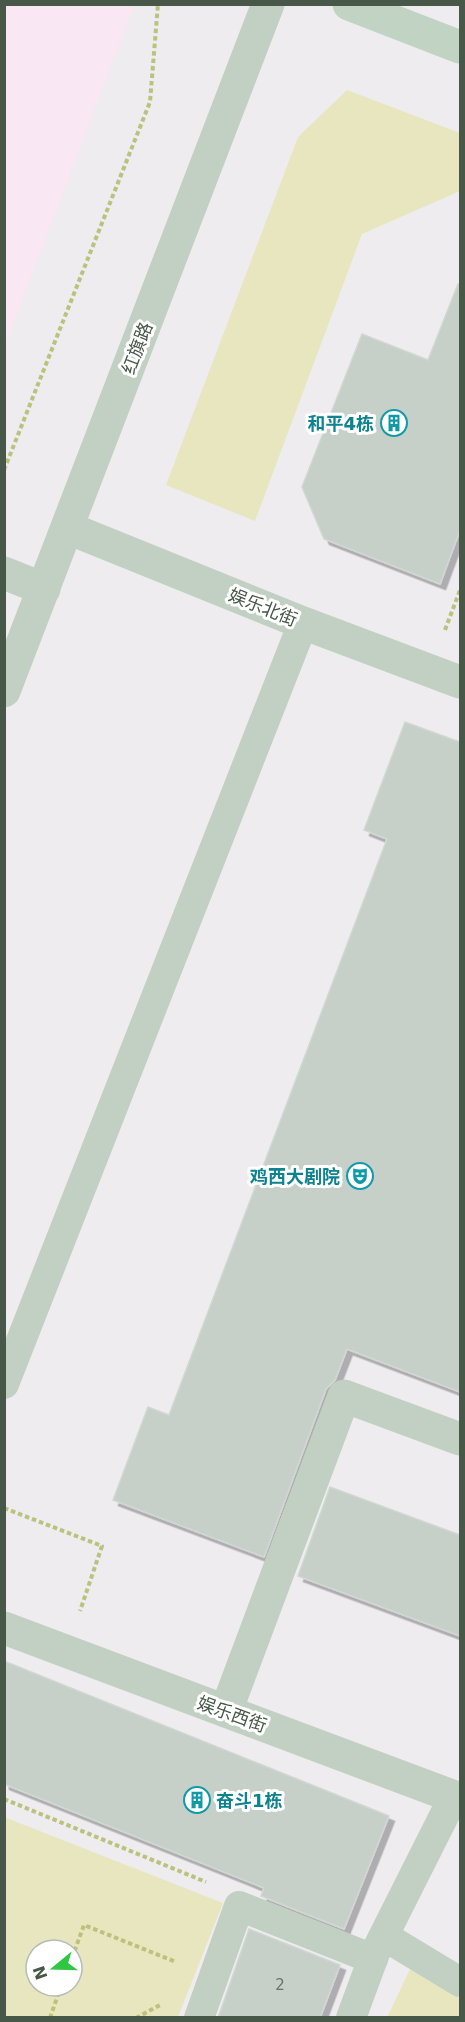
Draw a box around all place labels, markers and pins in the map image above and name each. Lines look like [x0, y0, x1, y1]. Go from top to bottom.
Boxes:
building icon: 和平4栋 [379, 408, 409, 438]
place label: 和平4栋 [307, 413, 374, 434]
theatre icon: 鸡西大剧院 [345, 1161, 375, 1191]
place label: 鸡西大剧院 [250, 1166, 340, 1187]
building icon: 奋斗1栋 [182, 1785, 212, 1815]
place label: 奋斗1栋 [216, 1790, 283, 1811]

